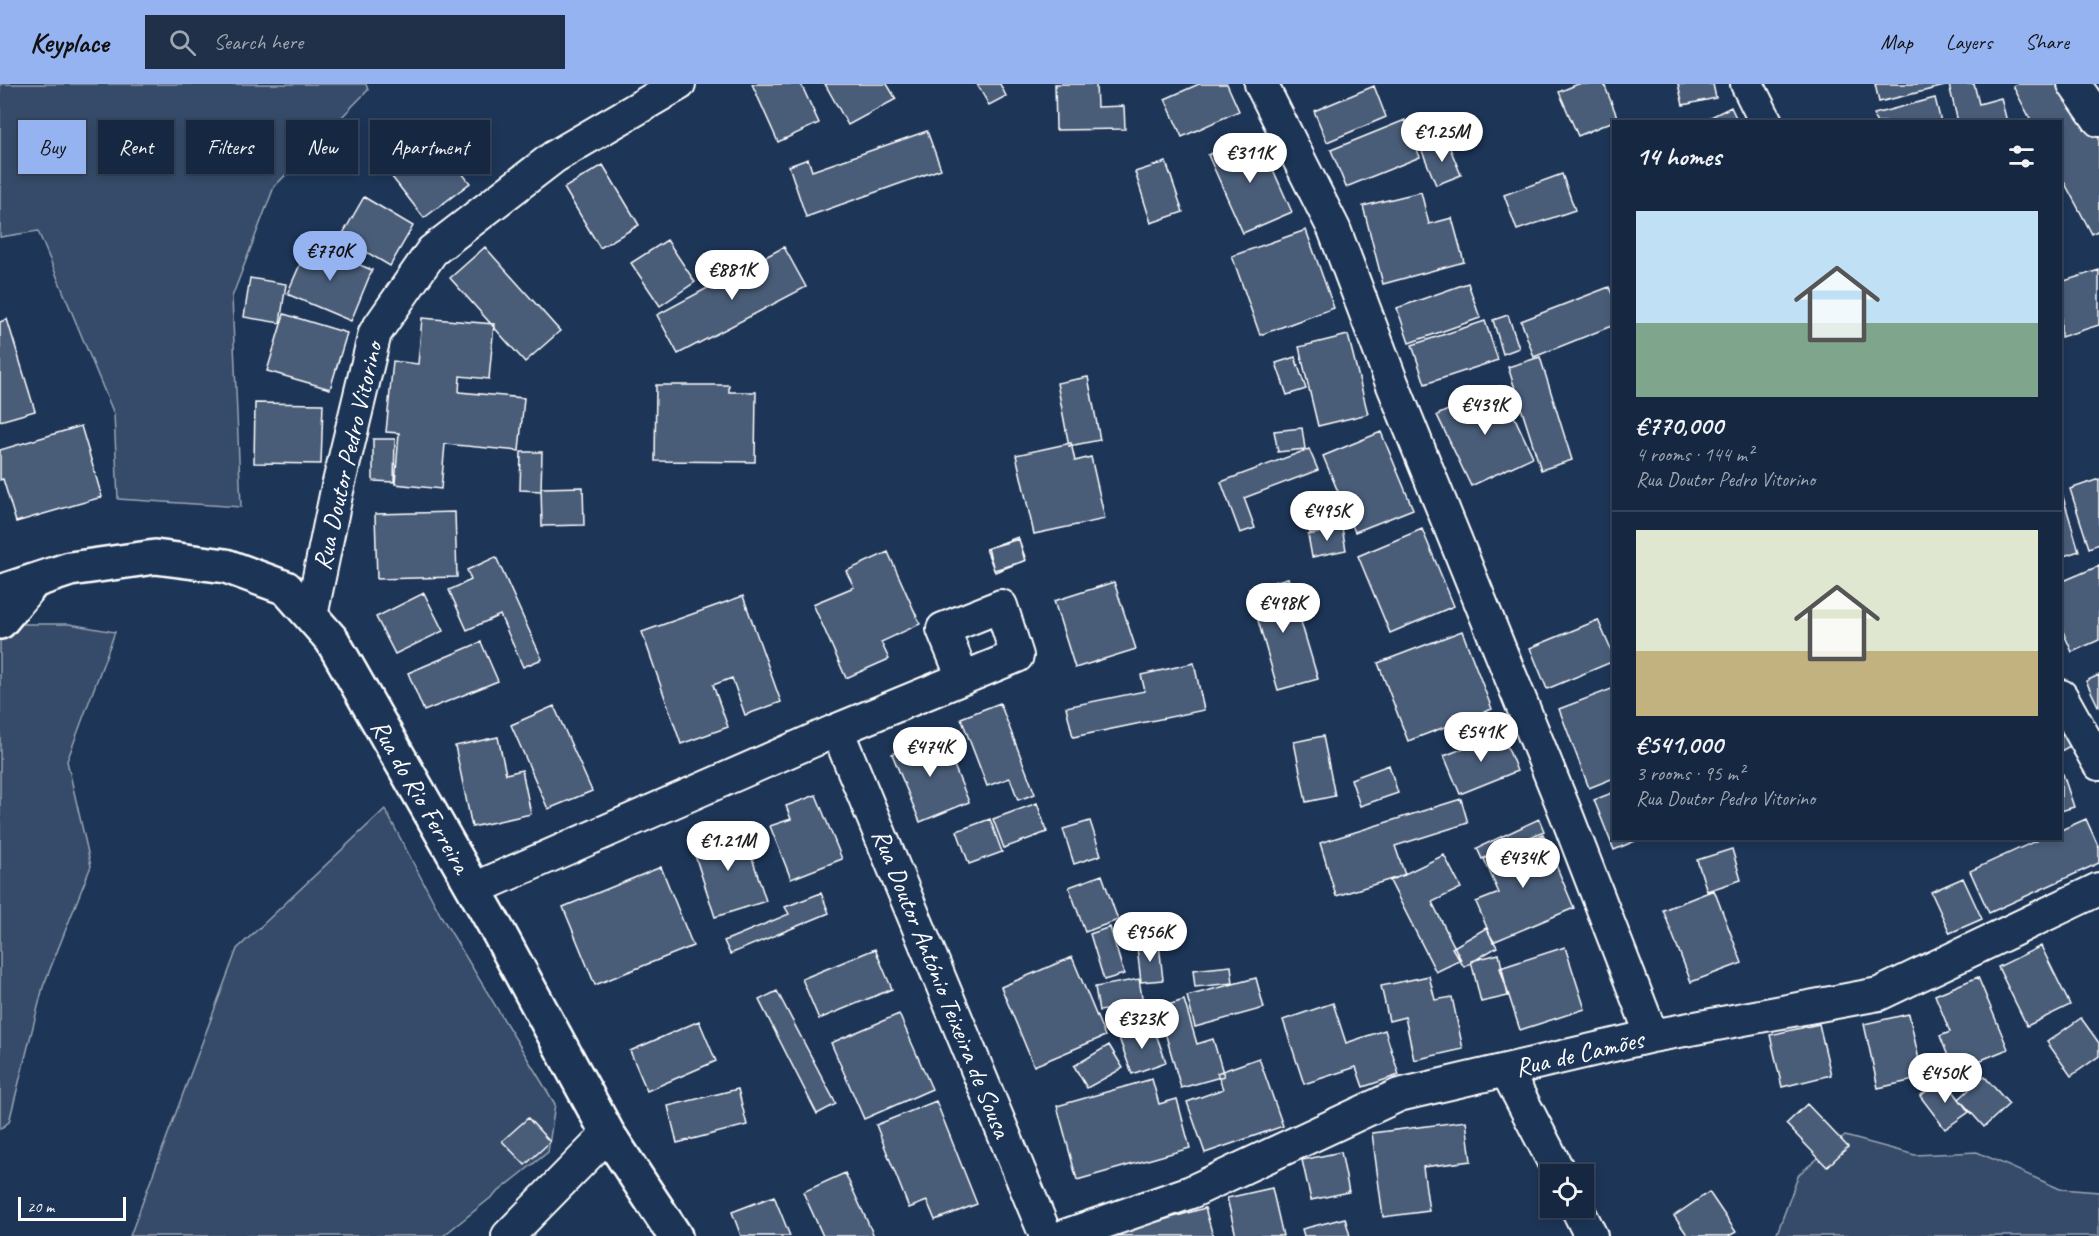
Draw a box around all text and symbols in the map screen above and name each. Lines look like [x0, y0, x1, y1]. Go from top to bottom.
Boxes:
search box [145, 15, 565, 69]
text: Keyplace [30, 25, 109, 60]
icon: search [166, 26, 199, 59]
text: Search here [214, 28, 303, 56]
text: Map [1880, 29, 1913, 55]
text: Layers [1946, 29, 1992, 55]
text: Share [2025, 29, 2069, 55]
pin: €1.25M [1393, 112, 1491, 163]
text: €1.25M [1415, 119, 1469, 144]
chip: Buy [18, 120, 86, 174]
chip: Rent [98, 120, 174, 174]
chip: Filters [186, 120, 274, 174]
chip: New [286, 120, 358, 174]
chip: Apartment [370, 120, 490, 174]
pin: €311K [1208, 133, 1292, 184]
text: €311K [1227, 140, 1273, 165]
text: 14 homes [1636, 140, 1721, 173]
icon: filters [2005, 140, 2038, 173]
pin: €770K [288, 231, 372, 282]
text: €770K [307, 238, 353, 263]
pin: €881K [690, 250, 774, 301]
icon: home [1783, 250, 1891, 358]
text: €881K [709, 257, 755, 282]
street label: Rua Doutor Pedro Vitorino [305, 336, 390, 573]
pin: €439K [1443, 385, 1527, 436]
text: €439K [1462, 392, 1508, 417]
text: €770,000 [1636, 409, 1723, 442]
text: 4 rooms · 144 m² [1636, 442, 1753, 467]
text: Rua Doutor Pedro Vitorino [1636, 467, 1815, 492]
pin: €495K [1285, 491, 1369, 542]
text: €495K [1304, 498, 1350, 523]
icon: home [1783, 569, 1891, 677]
pin: €498K [1241, 583, 1325, 634]
text: €498K [1260, 590, 1306, 615]
pin: €541K [1439, 712, 1523, 763]
street label: Rua do Rio Ferreira [363, 713, 479, 881]
text: €541K [1458, 719, 1504, 744]
pin: €474K [888, 727, 972, 778]
text: €541,000 [1636, 728, 1723, 761]
text: €474K [907, 734, 953, 759]
text: 3 rooms · 95 m² [1636, 761, 1744, 786]
text: Rua Doutor Pedro Vitorino [1636, 786, 1815, 811]
pin: €1.21M [679, 821, 777, 872]
street label: Rua Doutor António Teixeira de Sousa [864, 824, 1019, 1144]
text: €1.21M [701, 828, 755, 853]
pin: €434K [1481, 838, 1565, 889]
text: €434K [1500, 845, 1546, 870]
pin: €956K [1108, 912, 1192, 963]
text: €956K [1127, 919, 1173, 944]
pin: €323K [1100, 999, 1184, 1050]
text: €323K [1119, 1006, 1165, 1031]
street label: Rua de Camões [1512, 1022, 1648, 1084]
pin: €450K [1903, 1053, 1987, 1104]
text: €450K [1922, 1060, 1968, 1085]
map controls [1540, 1164, 1594, 1218]
button: locate [1540, 1164, 1594, 1218]
scale bar [18, 1194, 126, 1222]
text: 20 m [27, 1197, 54, 1217]

